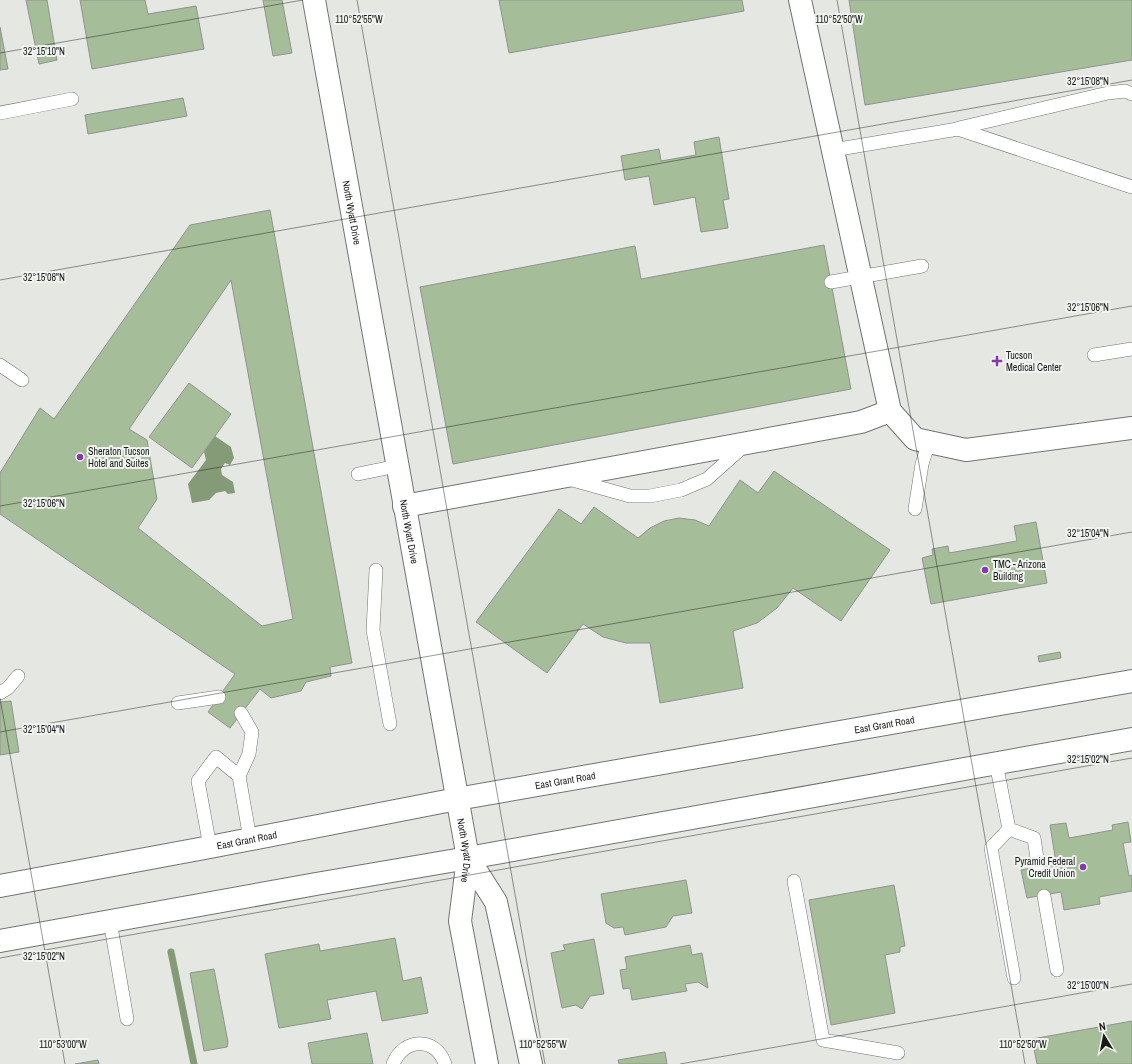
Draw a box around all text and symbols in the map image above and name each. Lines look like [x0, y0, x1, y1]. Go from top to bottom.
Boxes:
text: 110°52'55"W [335, 13, 383, 26]
text: 110°52'50"W [815, 13, 863, 26]
text: 32°15'10"N [23, 45, 65, 58]
text: 32°15'08"N [1067, 75, 1109, 88]
street label: North Wyatt Drive [340, 179, 364, 246]
text: 32°15'08"N [23, 271, 65, 284]
text: 32°15'06"N [1067, 301, 1109, 314]
place label: Tucson Medical Center [1006, 349, 1062, 374]
marker: Tucson Medical Center [991, 355, 1003, 367]
place label: Sheraton Tucson Hotel and Suites [88, 445, 150, 470]
marker: Sheraton Tucson Hotel and Suites [75, 452, 85, 462]
text: 32°15'06"N [23, 497, 65, 510]
street label: North Wyatt Drive [397, 498, 421, 565]
text: 32°15'04"N [1067, 527, 1109, 540]
place label: TMC - Arizona Building [993, 558, 1046, 583]
marker: TMC - Arizona Building [980, 565, 990, 575]
street label: East Grant Road [853, 713, 916, 736]
text: 32°15'04"N [23, 723, 65, 736]
text: 32°15'02"N [1067, 753, 1109, 766]
street label: East Grant Road [534, 769, 596, 792]
street label: North Wyatt Drive [454, 817, 474, 884]
street label: East Grant Road [216, 828, 278, 853]
place label: Pyramid Federal Credit Union [1015, 855, 1075, 880]
marker: Pyramid Federal Credit Union [1078, 862, 1088, 872]
text: 32°15'02"N [23, 950, 65, 963]
text: 32°15'00"N [1067, 979, 1109, 992]
north arrow [1084, 1016, 1124, 1056]
text: N [1098, 1019, 1107, 1034]
text: 110°53'00"W [39, 1038, 87, 1051]
text: 110°52'55"W [519, 1038, 567, 1051]
text: 110°52'50"W [999, 1038, 1047, 1051]

